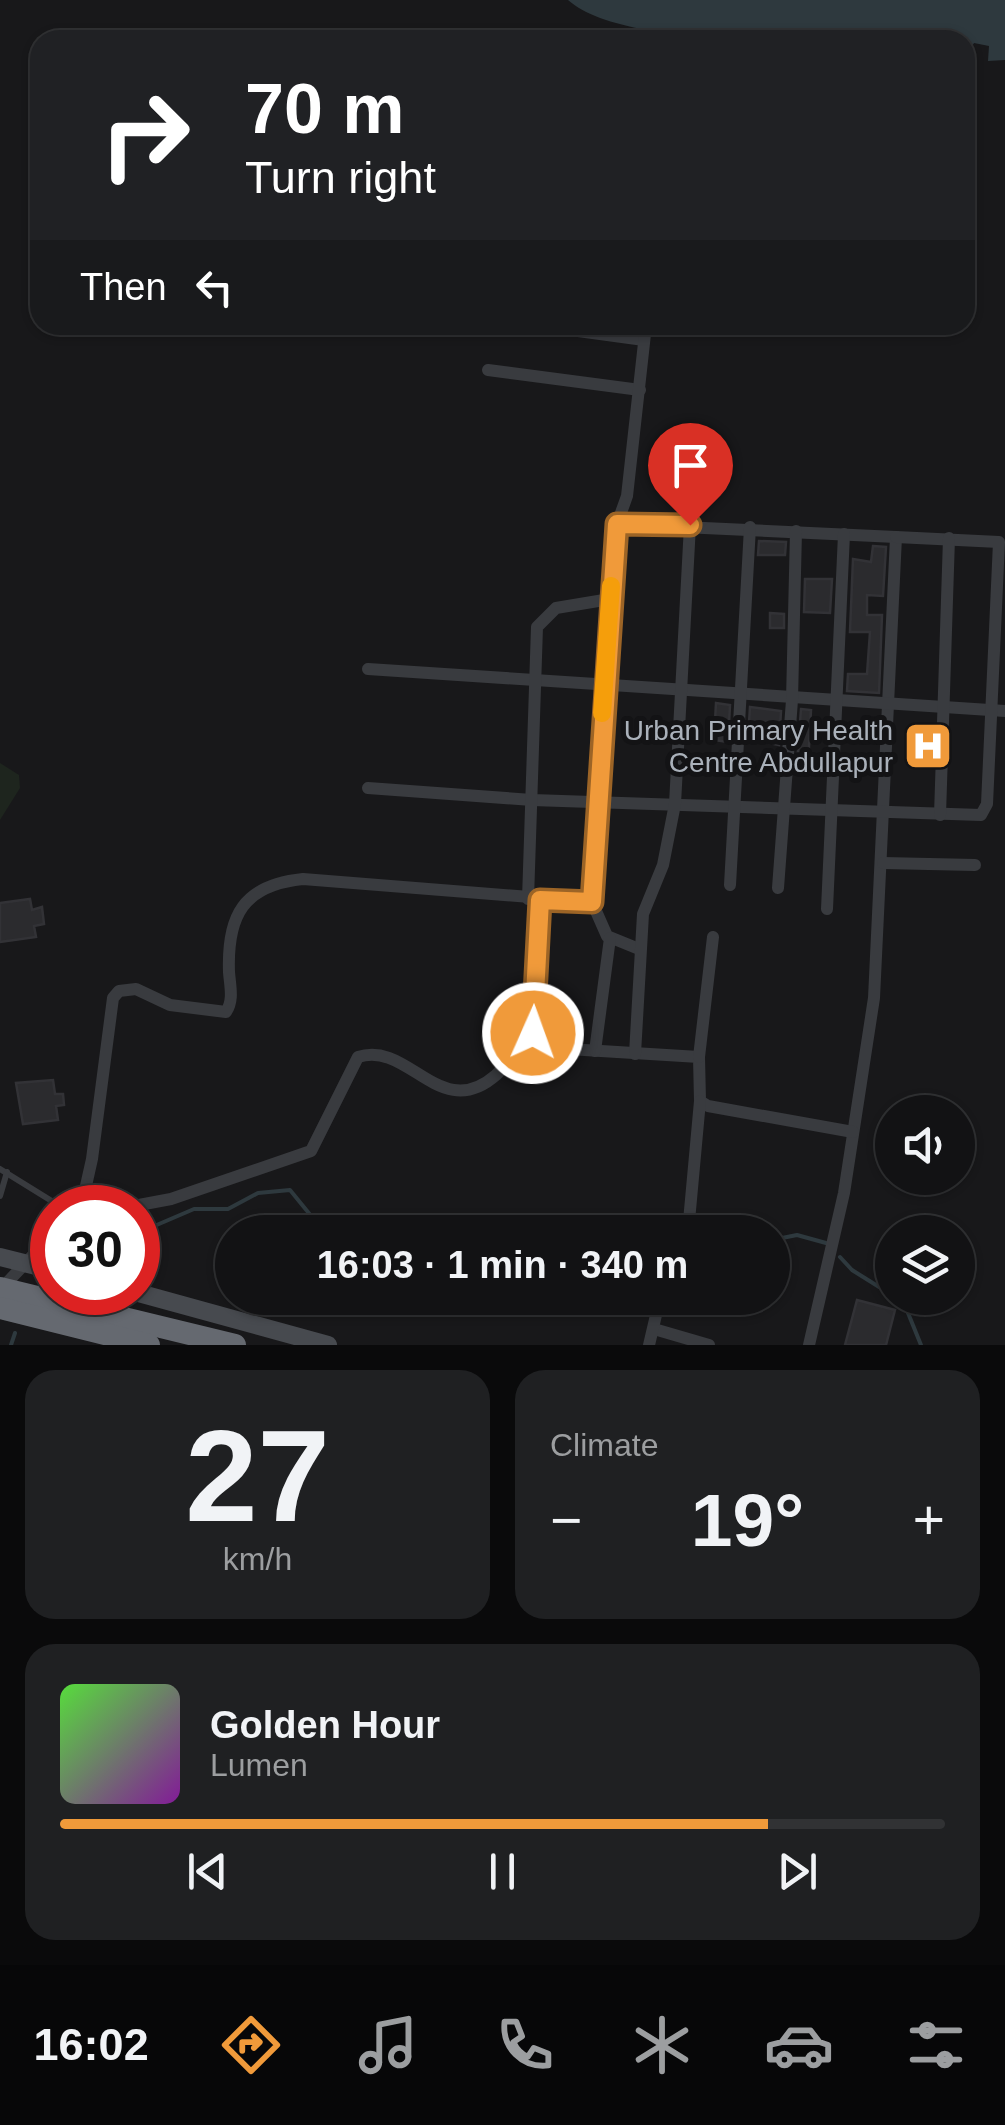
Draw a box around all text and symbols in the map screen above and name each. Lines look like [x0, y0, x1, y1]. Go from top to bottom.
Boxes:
icon: right [80, 70, 210, 200]
text: 70 m [245, 70, 405, 148]
text: Turn right [245, 152, 436, 203]
icon: left [187, 260, 242, 315]
text: Then [80, 266, 167, 308]
pin [648, 423, 733, 526]
icon: arrive [663, 438, 718, 493]
place label: Urban Primary Health Centre Abdullapur [624, 715, 893, 778]
hospital icon: Urban Primary Health Centre Abdullapur [902, 720, 954, 772]
position arrow [481, 981, 585, 1085]
map controls [875, 1095, 975, 1315]
button: sound [875, 1095, 975, 1195]
speed limit sign: 30 [30, 1185, 160, 1315]
button: layers [875, 1215, 975, 1315]
text: 16:03 · 1 min · 340 m [317, 1244, 688, 1286]
text: 27 [185, 1403, 330, 1549]
text: Climate [550, 1427, 658, 1463]
text: 19° [691, 1478, 804, 1562]
text: − [550, 1489, 582, 1551]
text: + [913, 1489, 945, 1551]
text: km/h [223, 1541, 292, 1577]
text: Golden Hour [210, 1704, 440, 1746]
text: Lumen [210, 1747, 308, 1783]
icon: previous [180, 1844, 235, 1899]
icon: pause [475, 1844, 530, 1899]
icon: next [770, 1844, 825, 1899]
icon: directions [216, 2010, 286, 2080]
icon: music [353, 2010, 423, 2080]
icon: phone [490, 2010, 560, 2080]
icon: climate [627, 2010, 697, 2080]
icon: car [764, 2010, 834, 2080]
icon: filters [901, 2010, 971, 2080]
text: 16:02 [34, 2019, 149, 2070]

